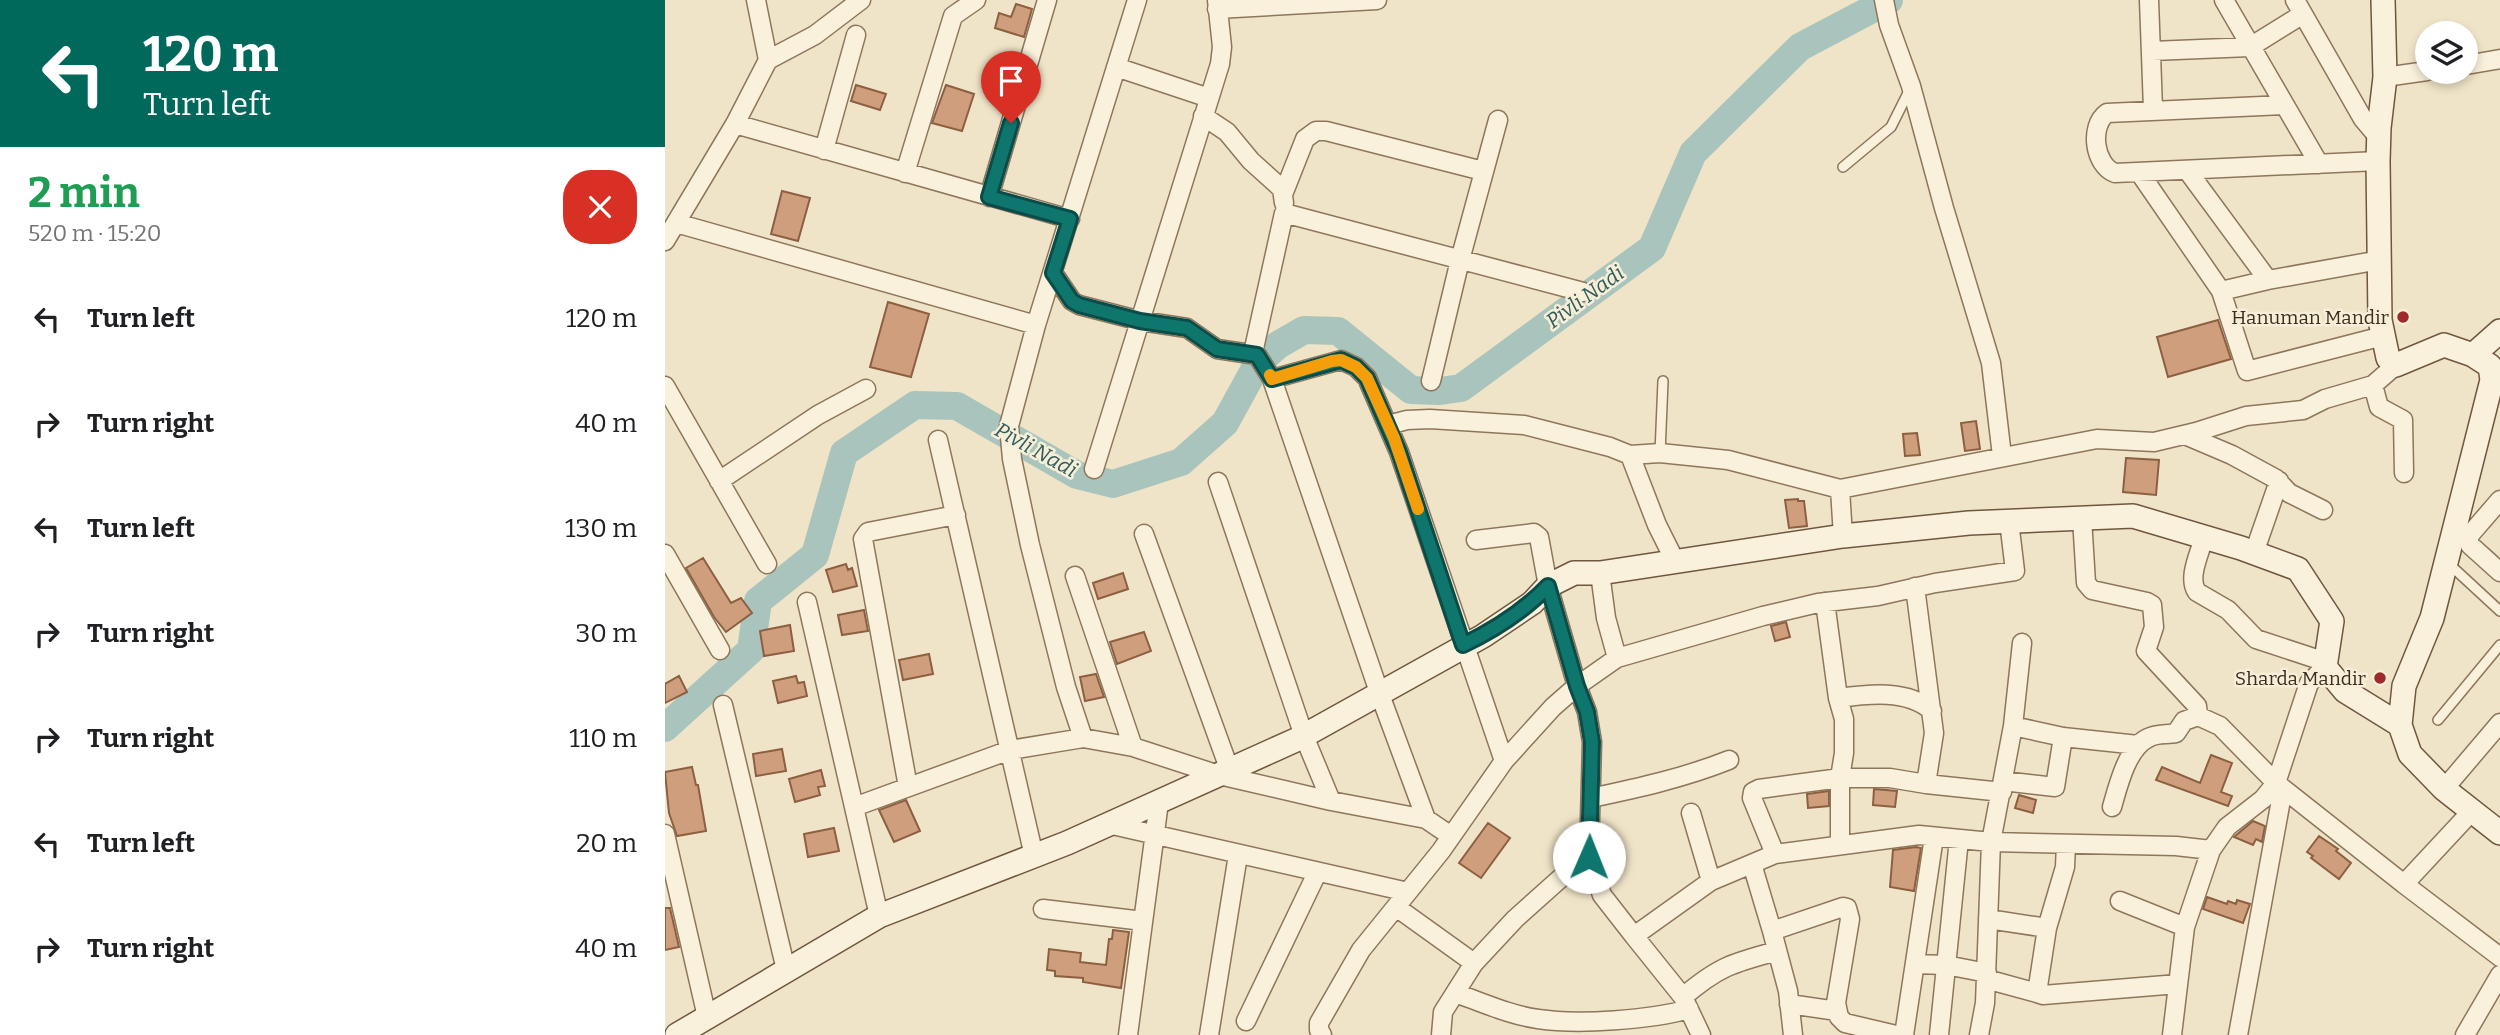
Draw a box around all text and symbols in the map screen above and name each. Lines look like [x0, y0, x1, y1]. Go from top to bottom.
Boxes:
map controls [2415, 21, 2478, 84]
button: layers [2415, 21, 2478, 84]
text: 120 m [143, 25, 278, 84]
icon: left [28, 28, 119, 119]
pin [981, 51, 1041, 123]
icon: arrive [992, 62, 1030, 100]
text: Turn left [143, 85, 271, 123]
text: 2 min [28, 168, 140, 218]
button: close [563, 170, 637, 244]
text: 520 m · 15:20 [28, 219, 161, 247]
water label: Pivli Nadi [1541, 260, 1629, 334]
icon: left [28, 300, 66, 338]
text: Turn left [87, 303, 195, 334]
text: 120 m [566, 303, 637, 334]
place label: Hanuman Mandir [2231, 306, 2390, 329]
marker: Hanuman Mandir [2395, 309, 2411, 325]
icon: right [28, 405, 66, 443]
text: Turn right [87, 408, 214, 439]
text: 40 m [575, 408, 637, 439]
water label: Pivli Nadi [990, 417, 1082, 483]
icon: left [28, 510, 66, 548]
text: Turn left [87, 513, 195, 544]
text: 130 m [565, 513, 637, 544]
icon: right [28, 615, 66, 653]
text: Turn right [87, 618, 214, 649]
text: 30 m [576, 618, 637, 649]
place label: Sharda Mandir [2235, 667, 2367, 690]
marker: Sharda Mandir [2372, 670, 2388, 686]
icon: right [28, 720, 66, 758]
text: Turn right [87, 723, 214, 754]
text: 110 m [569, 723, 637, 754]
position arrow [1552, 820, 1626, 894]
icon: left [28, 825, 66, 863]
text: Turn left [87, 828, 195, 859]
text: 20 m [576, 828, 637, 859]
icon: right [28, 930, 66, 968]
text: Turn right [87, 933, 214, 964]
text: 40 m [575, 933, 637, 964]

